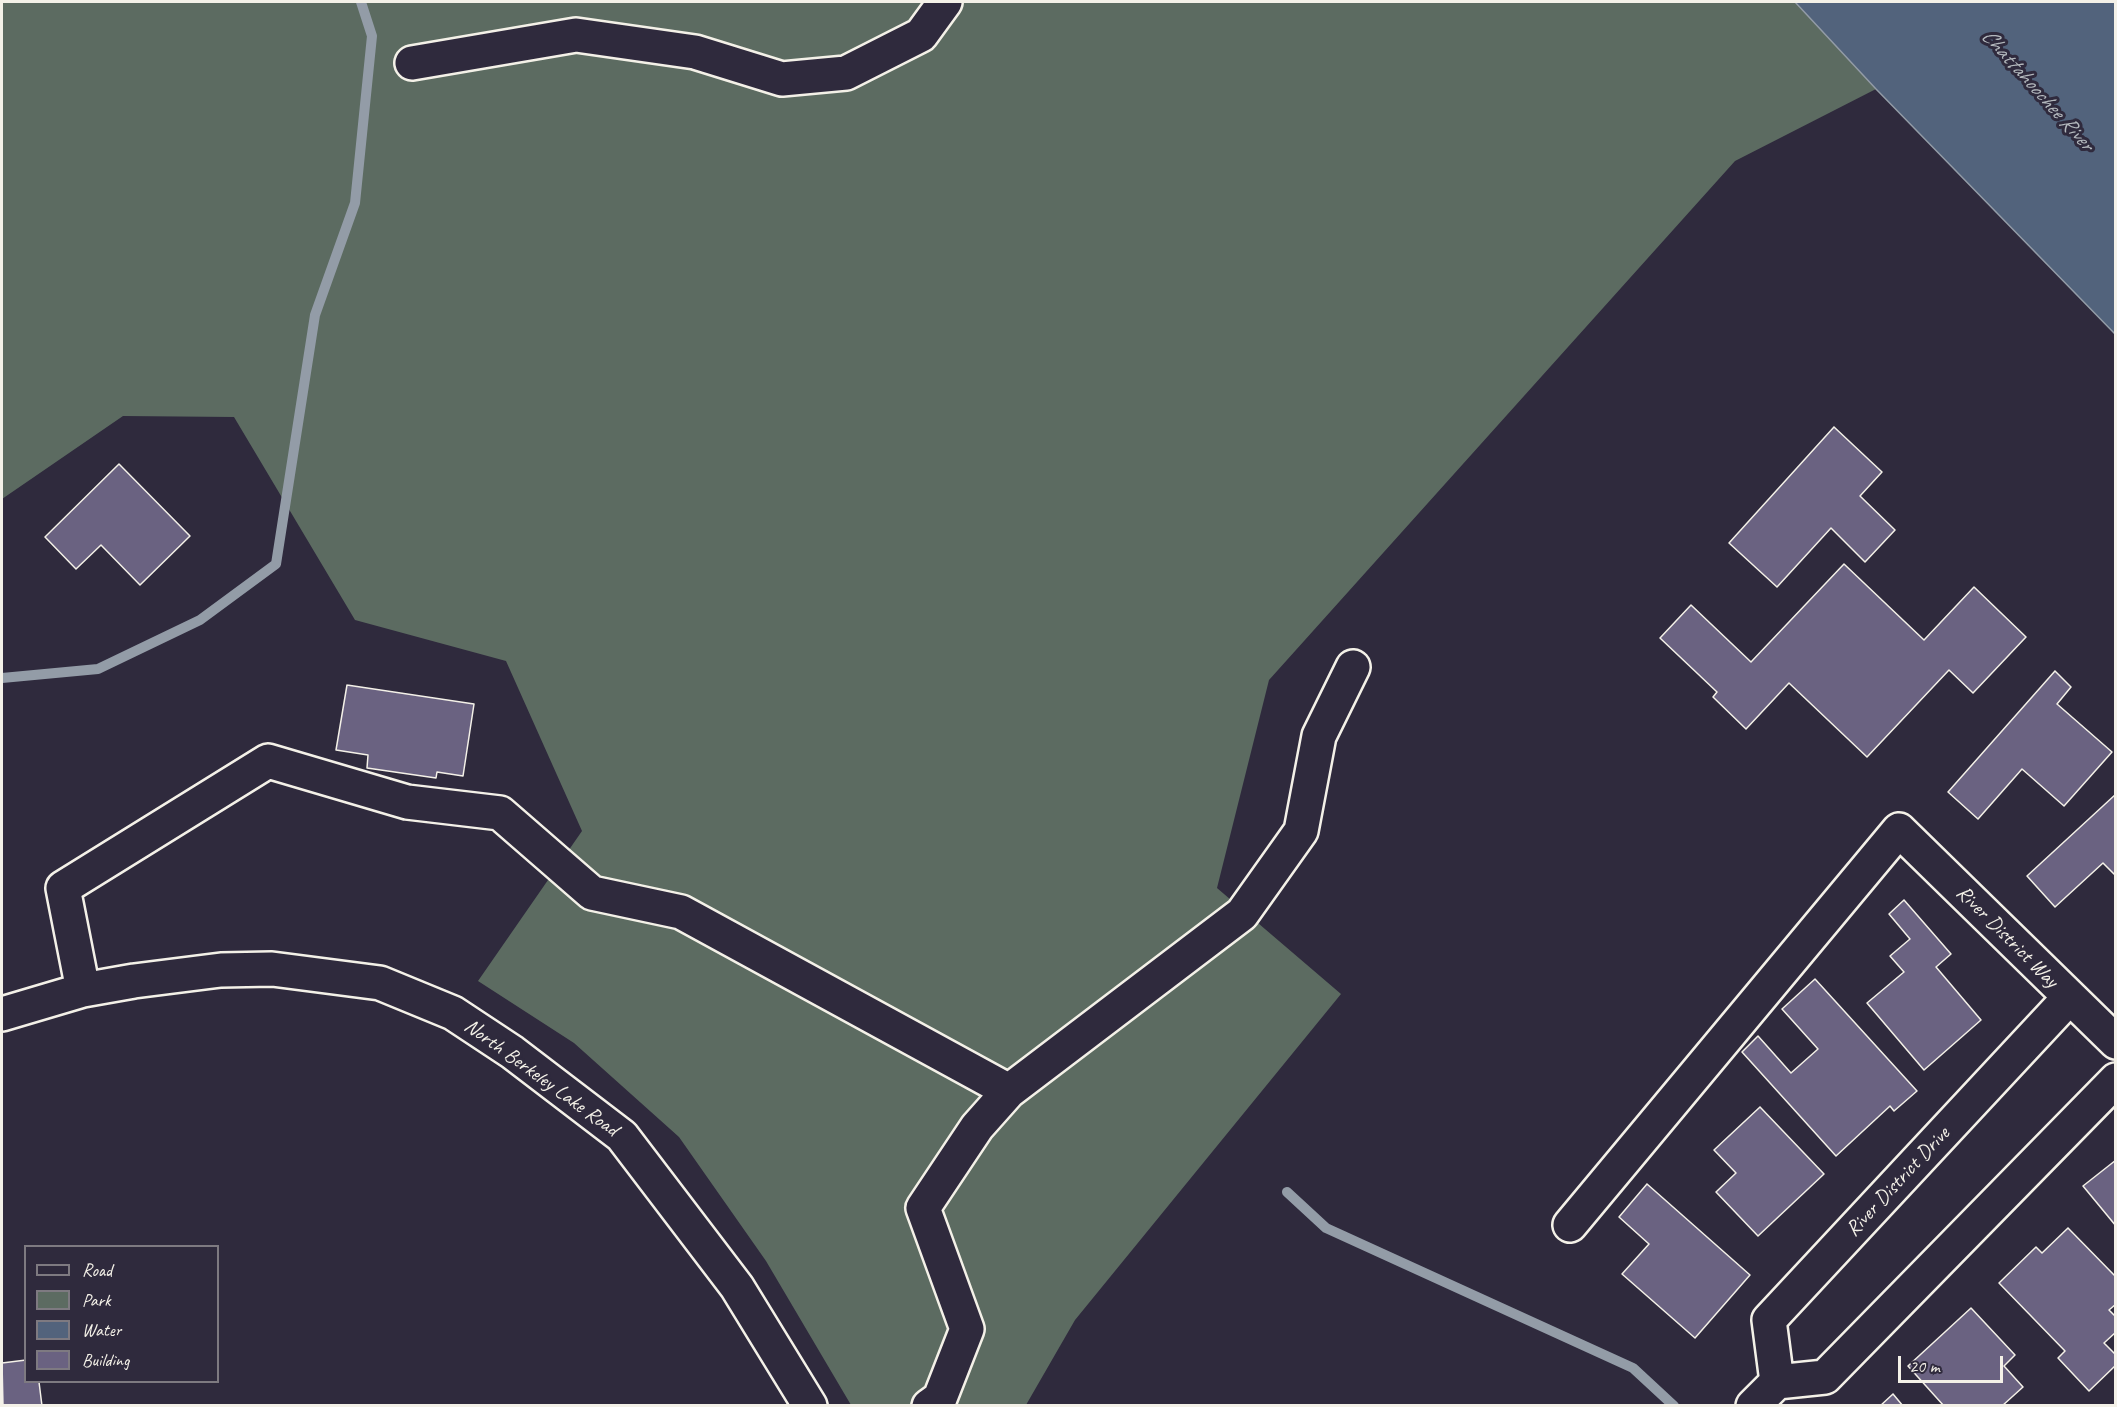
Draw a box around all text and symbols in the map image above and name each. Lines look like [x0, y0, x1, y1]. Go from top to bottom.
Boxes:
water label: Chattahoochee River [1975, 24, 2099, 156]
street label: River District Way [1951, 881, 2063, 993]
street label: North Berkeley Lake Road [459, 1014, 623, 1142]
street label: River District Drive [1841, 1122, 1955, 1242]
legend [24, 1245, 219, 1383]
text: Road [82, 1259, 112, 1281]
text: Park [82, 1289, 111, 1311]
text: Water [82, 1319, 121, 1341]
scale bar [1901, 1344, 2006, 1382]
text: Building [82, 1349, 129, 1371]
text: 20 m [1909, 1355, 1940, 1377]

